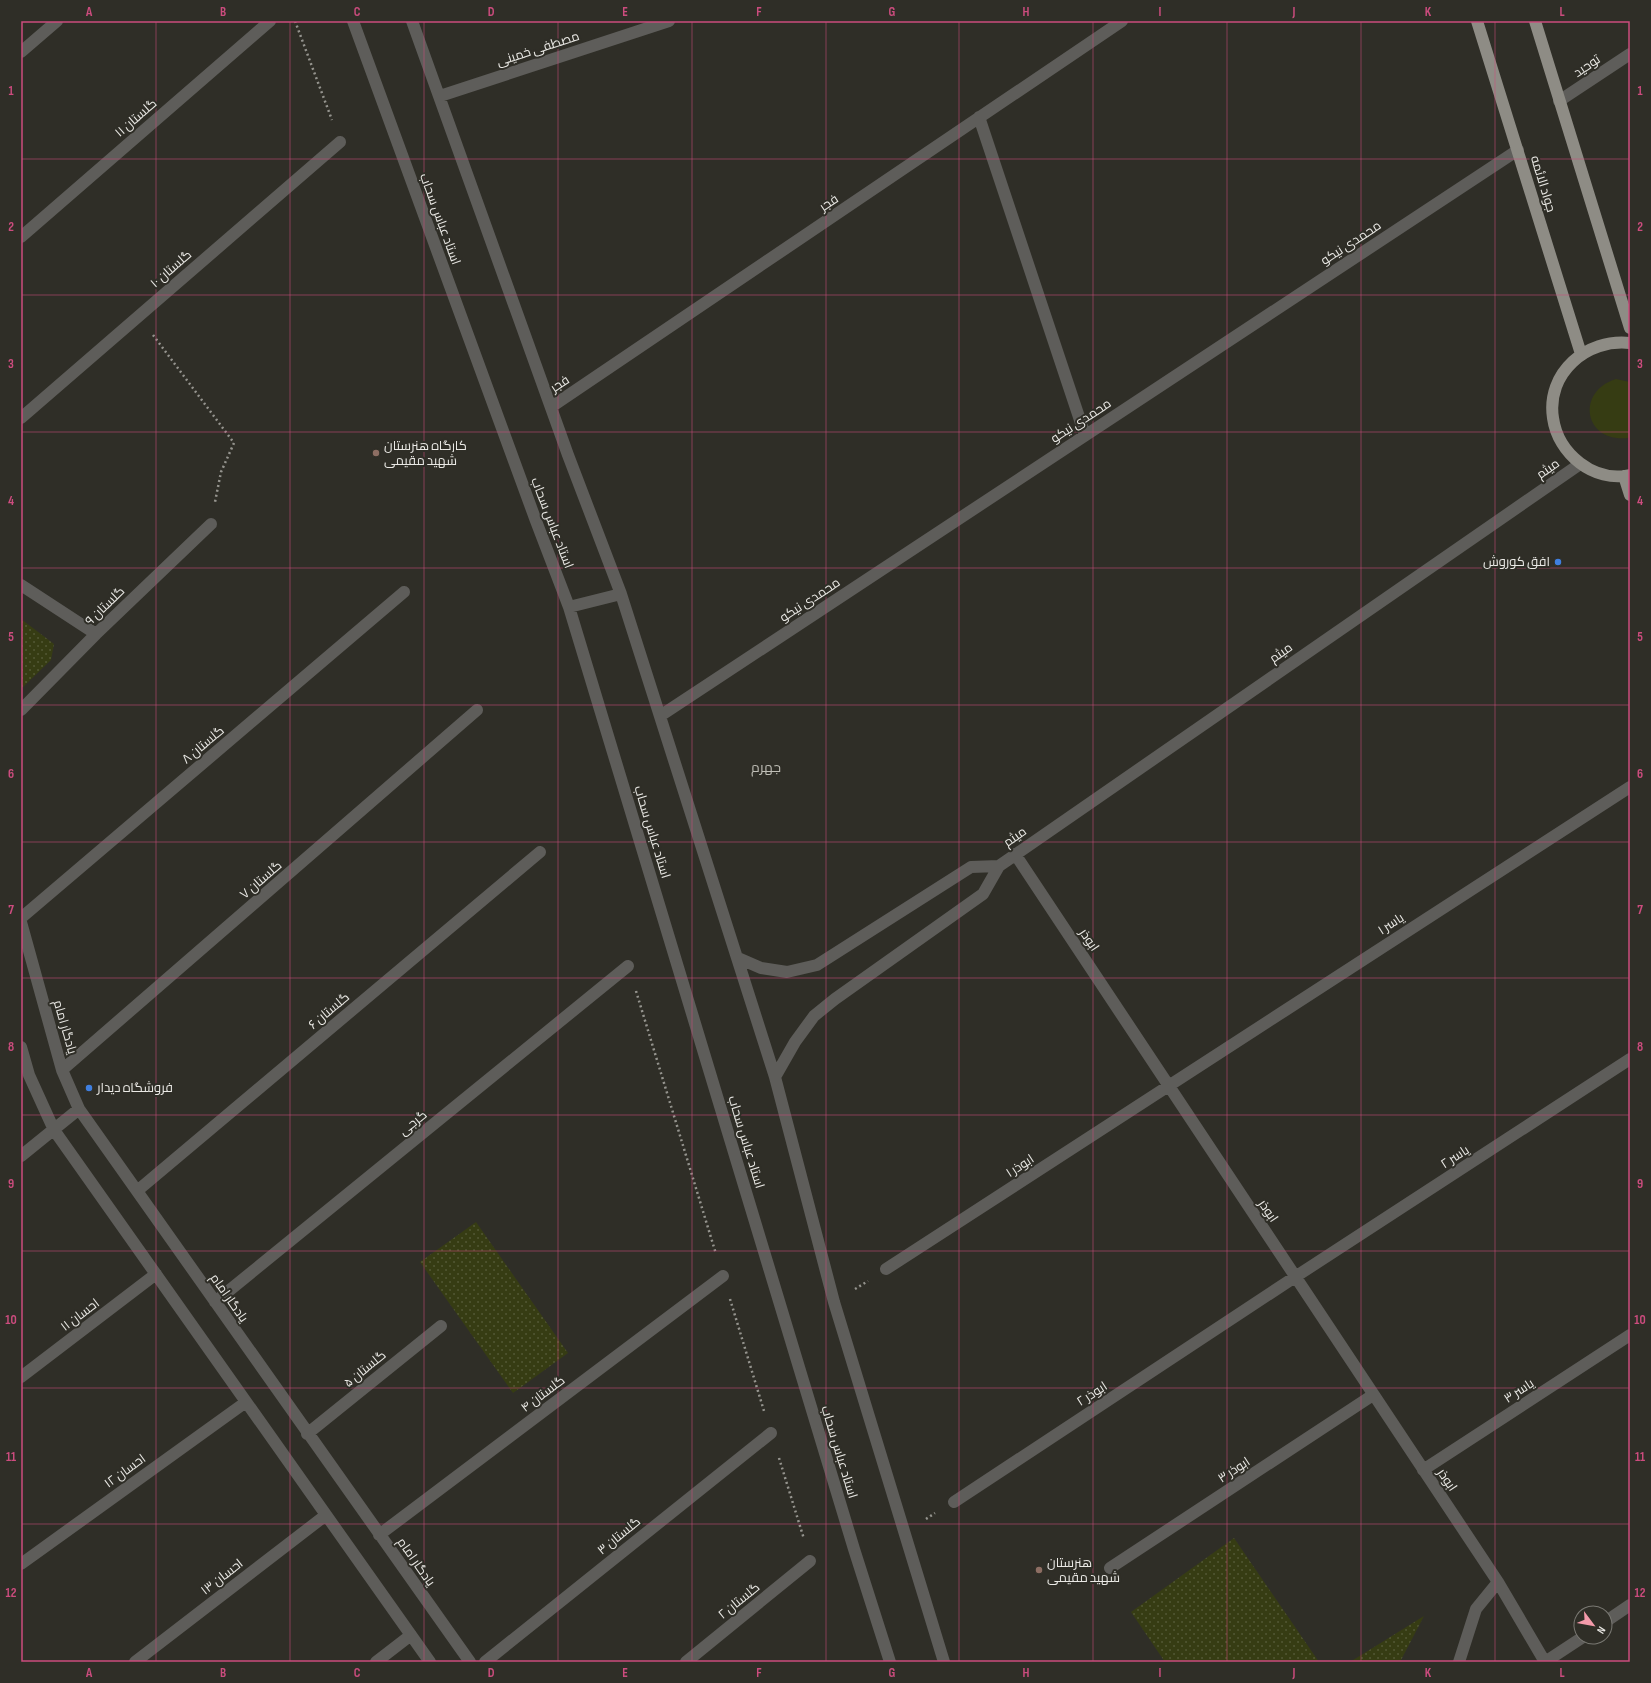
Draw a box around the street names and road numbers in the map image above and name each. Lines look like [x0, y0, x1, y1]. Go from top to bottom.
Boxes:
street label: مصطفی خمینی [495, 28, 581, 70]
street label: توحید [1571, 51, 1604, 81]
street label: گلستان ۱۱ [112, 95, 160, 141]
street label: جواد الائمه [1527, 154, 1559, 214]
street label: استاد عباس سحاب [416, 171, 464, 267]
street label: فجر [816, 191, 842, 216]
street label: محمدی نیکو [1318, 218, 1384, 268]
street label: گلستان ۱۰ [147, 247, 195, 291]
street label: فجر [547, 372, 573, 397]
street label: محمدی نیکو [1048, 396, 1114, 446]
street label: میثم [1533, 455, 1563, 483]
street label: استاد عباس سحاب [527, 475, 577, 571]
street label: محمدی نیکو [777, 575, 843, 625]
street label: گلستان ۹ [82, 583, 128, 629]
street label: میثم [1266, 639, 1296, 667]
street label: گلستان ۸ [179, 723, 227, 767]
street label: استاد عباس سحاب [630, 784, 674, 880]
street label: میثم [1000, 823, 1030, 851]
street label: گلستان ۷ [237, 857, 285, 903]
street label: یاسر ۱ [1375, 909, 1407, 938]
street label: ابوذر [1075, 925, 1102, 954]
street label: گلستان ۶ [305, 989, 353, 1033]
street label: یادگار امام [49, 998, 80, 1057]
street label: استاد عباس سحاب [724, 1094, 768, 1190]
street label: گرجی [396, 1107, 430, 1139]
street label: یاسر ۲ [1438, 1142, 1473, 1172]
street label: ابوذر ۱ [1003, 1151, 1037, 1181]
street label: ابوذر [1254, 1196, 1281, 1225]
street label: یادگار امام [206, 1271, 252, 1326]
street label: احسان ۱۱ [57, 1295, 103, 1335]
street label: گلستان ۵ [341, 1347, 389, 1391]
street label: گلستان ۴ [518, 1372, 568, 1416]
street label: یاسر ۳ [1501, 1375, 1537, 1407]
street label: ابوذر ۲ [1074, 1378, 1110, 1410]
street label: استاد عباس سحاب [817, 1404, 861, 1500]
street label: احسان ۱۲ [101, 1451, 149, 1491]
street label: ابوذر ۳ [1215, 1454, 1253, 1486]
street label: ابوذر [1433, 1465, 1460, 1494]
street label: گلستان ۳ [594, 1514, 644, 1558]
street label: یادگار امام [393, 1535, 439, 1590]
street label: احسان ۱۳ [198, 1556, 246, 1598]
street label: گلستان ۲ [715, 1579, 763, 1623]

